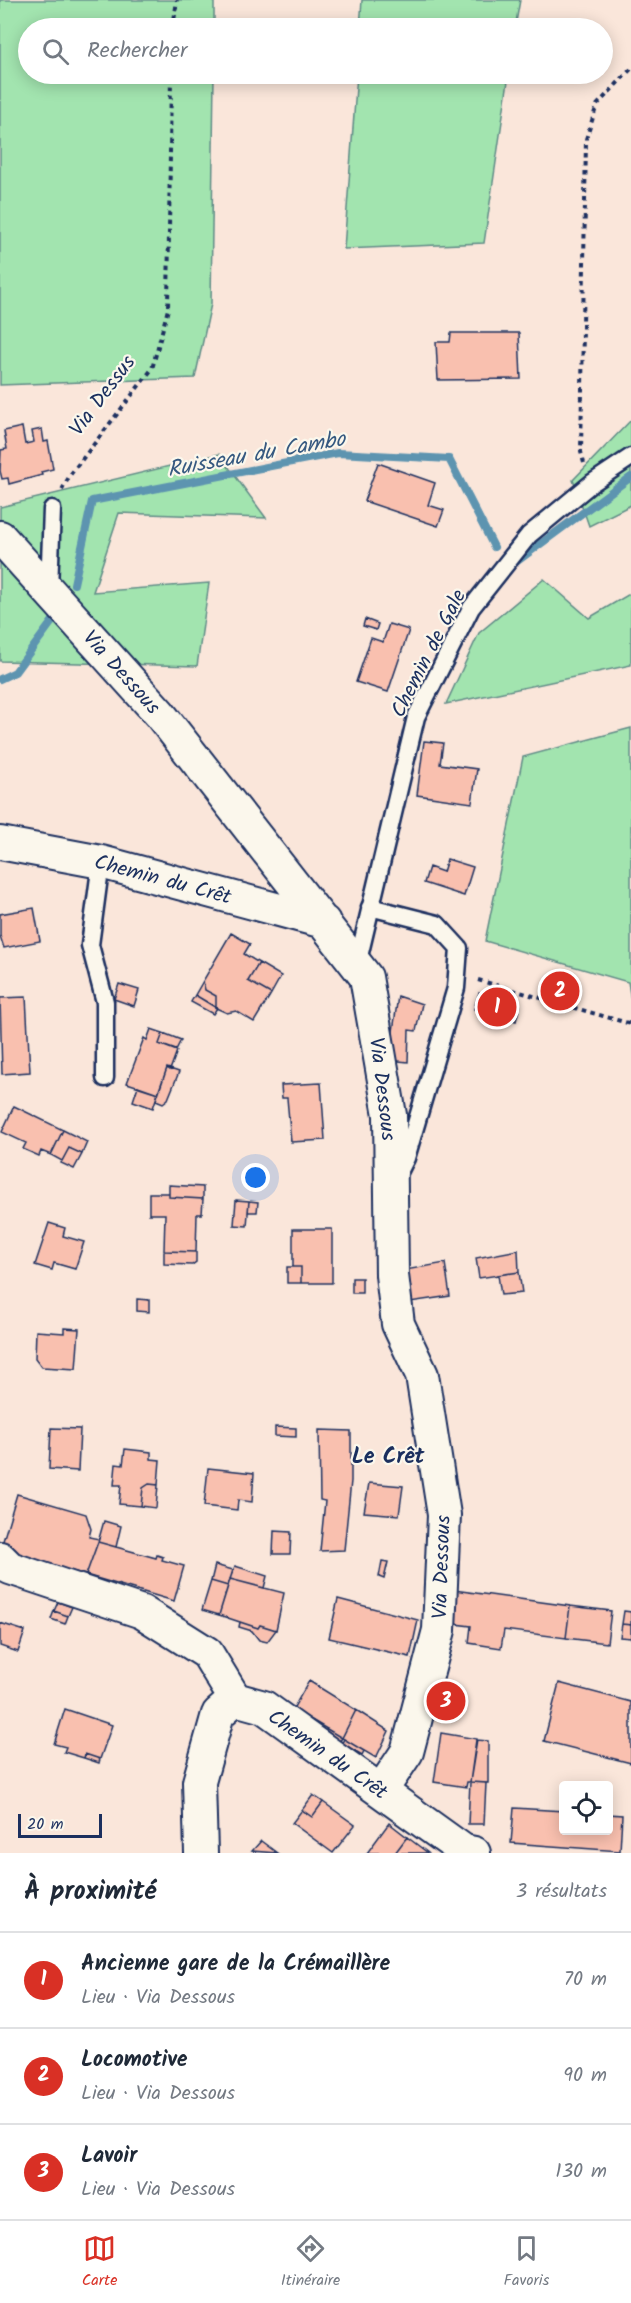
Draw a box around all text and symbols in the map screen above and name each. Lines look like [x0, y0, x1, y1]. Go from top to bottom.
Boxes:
search box [18, 18, 613, 84]
text: Rechercher [87, 34, 187, 69]
icon: search [39, 35, 72, 68]
street label: Via Dessus [62, 348, 145, 444]
water label: Ruisseau du Cambo [165, 422, 350, 488]
street label: Chemin de Gale [383, 583, 476, 724]
street label: Via Dessous [74, 623, 168, 723]
street label: Chemin du Crêt [91, 846, 236, 915]
pin: 2 [540, 968, 580, 1014]
pin: 1 [478, 984, 516, 1030]
street label: Via Dessous [359, 1036, 404, 1143]
your location [241, 1163, 270, 1192]
district label: Le Crêt [352, 1440, 425, 1475]
street label: Via Dessous [424, 1515, 461, 1620]
pin: 3 [426, 1678, 466, 1724]
street label: Chemin du Crêt [260, 1701, 395, 1810]
map controls [559, 1781, 613, 1835]
button: locate [559, 1781, 613, 1835]
scale bar [18, 1811, 102, 1838]
text: 20 m [27, 1812, 63, 1837]
text: À proximité [24, 1871, 156, 1913]
text: 3 résultats [516, 1876, 607, 1908]
text: Ancienne gare de la Crémaillère [81, 1947, 390, 1982]
text: 1 [40, 1964, 47, 1996]
text: 70 m [564, 1964, 607, 1996]
text: Lieu · Via Dessous [81, 1982, 235, 2014]
text: Locomotive [81, 2043, 188, 2078]
text: 2 [38, 2060, 49, 2092]
text: 90 m [563, 2060, 607, 2092]
text: Lieu · Via Dessous [81, 2078, 235, 2110]
text: Lavoir [81, 2139, 137, 2174]
text: 3 [38, 2156, 49, 2188]
text: 130 m [555, 2156, 607, 2188]
text: Lieu · Via Dessous [81, 2174, 235, 2206]
tab: Carte [82, 2232, 117, 2293]
tab: Itinéraire [281, 2232, 340, 2293]
tab: Favoris [504, 2232, 549, 2293]

